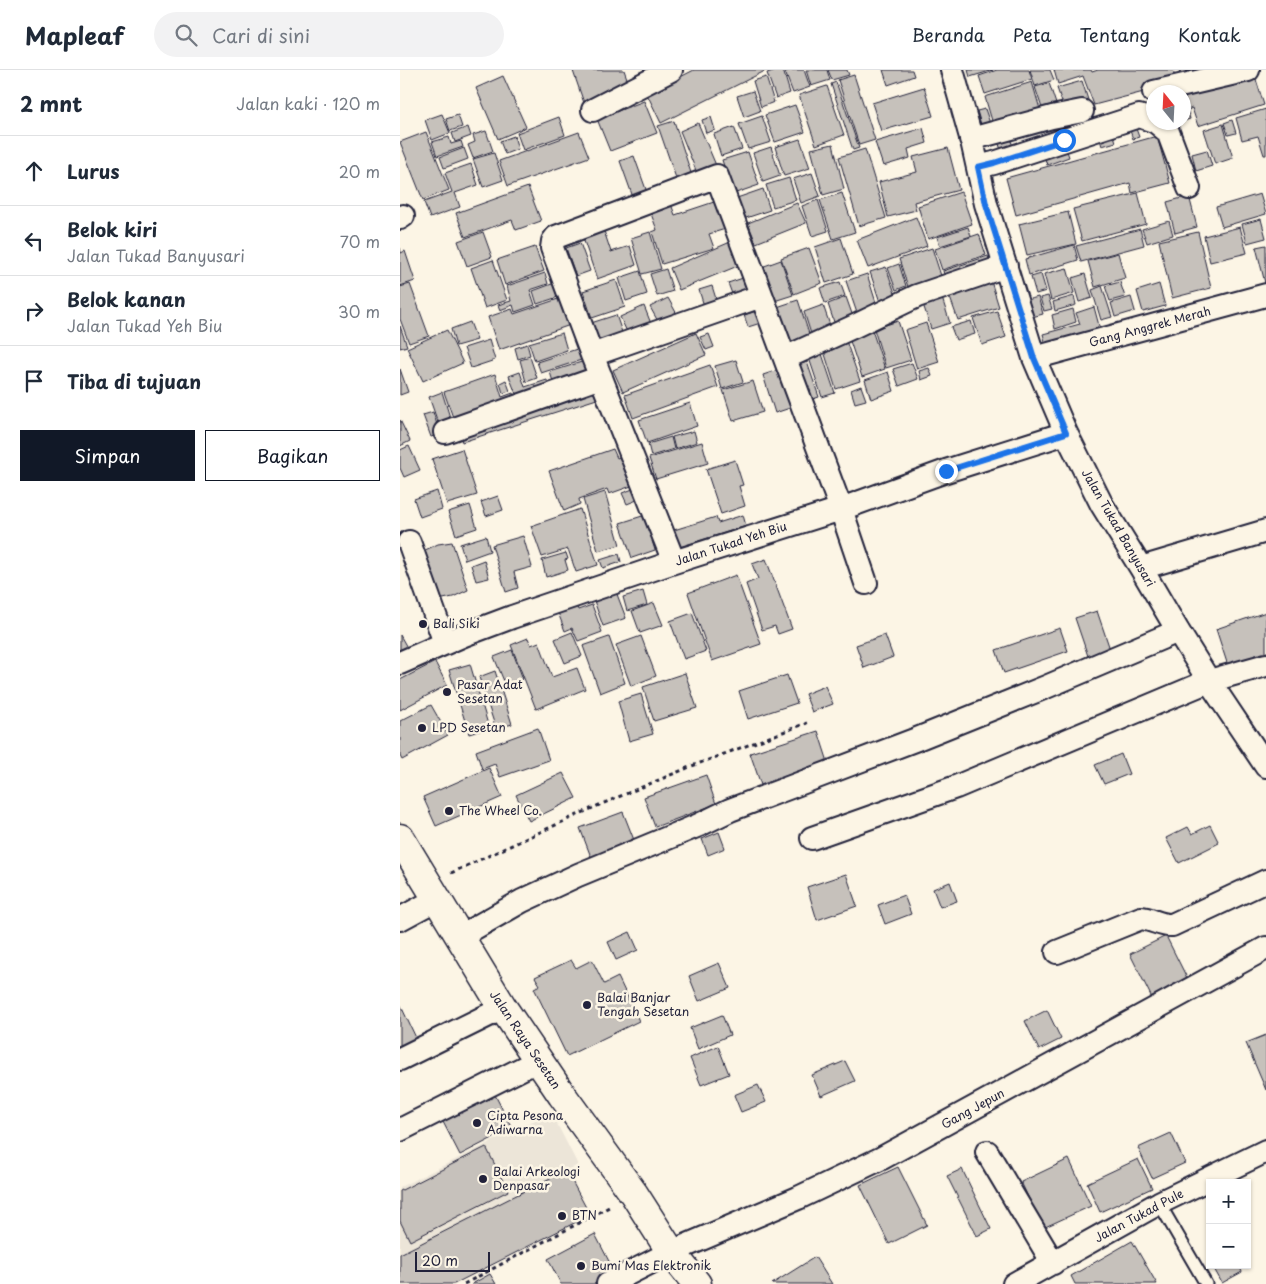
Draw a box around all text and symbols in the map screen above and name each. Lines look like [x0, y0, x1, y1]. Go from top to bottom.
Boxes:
search box [154, 12, 504, 57]
text: Mapleaf [25, 17, 124, 53]
icon: search [172, 21, 200, 49]
text: Cari di sini [212, 21, 310, 49]
text: Beranda [912, 21, 985, 48]
text: Peta [1013, 21, 1051, 48]
text: Tentang [1079, 21, 1150, 48]
text: Kontak [1178, 21, 1241, 48]
north arrow [1146, 85, 1191, 130]
text: 2 mnt [20, 87, 82, 119]
text: Jalan kaki · 120 m [236, 91, 380, 115]
route start [1053, 129, 1076, 152]
icon: ahead [20, 157, 48, 185]
text: Lurus [67, 157, 120, 185]
text: 20 m [339, 159, 380, 183]
text: Belok kiri [67, 215, 157, 243]
icon: left [20, 227, 48, 255]
text: 70 m [340, 229, 380, 253]
text: Jalan Tukad Banyusari [67, 243, 245, 267]
text: Belok kanan [67, 285, 186, 313]
icon: right [20, 297, 48, 325]
text: 30 m [338, 299, 380, 323]
street label: Gang Anggrek Merah [1087, 301, 1213, 351]
text: Jalan Tukad Yeh Biu [67, 313, 222, 337]
icon: arrive [20, 367, 48, 395]
text: Tiba di tujuan [67, 367, 201, 395]
button: Simpan [20, 430, 195, 481]
button: Bagikan [205, 430, 380, 481]
route end [935, 460, 958, 483]
street label: Jalan Tukad Banyusari [1078, 465, 1160, 590]
street label: Jalan Tukad Yeh Biu [672, 516, 789, 570]
place label: Bali Siki [433, 614, 480, 632]
marker: Bali Siki [417, 618, 429, 630]
place label: Pasar Adat Sesetan [457, 675, 523, 707]
marker: Pasar Adat Sesetan [441, 686, 453, 698]
place label: LPD Sesetan [432, 718, 506, 736]
marker: LPD Sesetan [416, 722, 428, 734]
place label: The Wheel Co. [459, 801, 542, 819]
marker: The Wheel Co. [443, 805, 455, 817]
street label: Jalan Raya Sesetan [486, 986, 566, 1092]
place label: Balai Banjar Tengah Sesetan [597, 988, 689, 1020]
marker: Balai Banjar Tengah Sesetan [581, 999, 593, 1011]
street label: Gang Jepun [938, 1083, 1007, 1133]
place label: Cipta Pesona Adiwarna [487, 1106, 564, 1138]
marker: Cipta Pesona Adiwarna [471, 1117, 483, 1129]
place label: Balai Arkeologi Denpasar [493, 1162, 580, 1194]
marker: Balai Arkeologi Denpasar [477, 1173, 489, 1185]
map controls [1206, 1179, 1251, 1269]
button: + [1206, 1179, 1251, 1224]
street label: Jalan Tukad Pule [1091, 1184, 1186, 1246]
place label: BTN [572, 1206, 597, 1224]
marker: BTN [556, 1210, 568, 1222]
button: − [1206, 1224, 1251, 1269]
scale bar [415, 1249, 490, 1272]
text: 20 m [422, 1250, 458, 1271]
place label: Bumi Mas Elektronik [591, 1256, 711, 1274]
marker: Bumi Mas Elektronik [575, 1260, 587, 1272]

